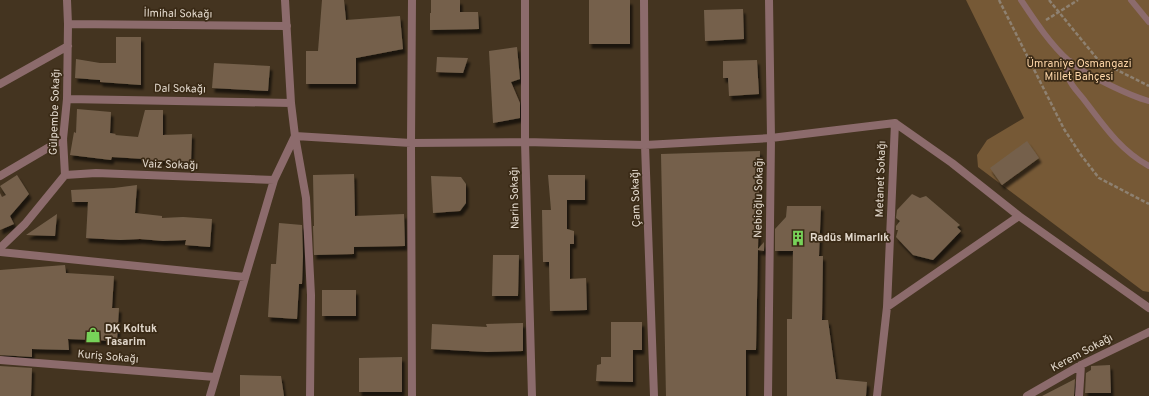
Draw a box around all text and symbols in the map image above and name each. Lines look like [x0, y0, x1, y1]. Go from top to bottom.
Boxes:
street label: İlmihal Sokağı [144, 5, 212, 22]
park label: Ümraniye Osmangazi Millet Bahçesi [1026, 56, 1132, 84]
street label: Gülpembe Sokağı [46, 69, 64, 155]
street label: Dal Sokağı [154, 82, 206, 96]
street label: Metanet Sokağı [873, 140, 889, 218]
street label: Vaiz Sokağı [142, 157, 198, 173]
street label: Nebioğlu Sokağı [751, 158, 767, 238]
street label: Narin Sokağı [507, 167, 523, 229]
street label: Çam Sokağı [628, 169, 644, 227]
building icon: Radüs Mimarlık [789, 229, 807, 247]
place label: Radüs Mimarlık [810, 231, 889, 245]
place label: DK Koltuk Tasarim [105, 322, 157, 349]
shop icon: DK Koltuk Tasarim [84, 326, 102, 344]
street label: Kerem Sokağı [1049, 331, 1115, 375]
street label: Kuriş Sokağı [77, 347, 139, 367]

